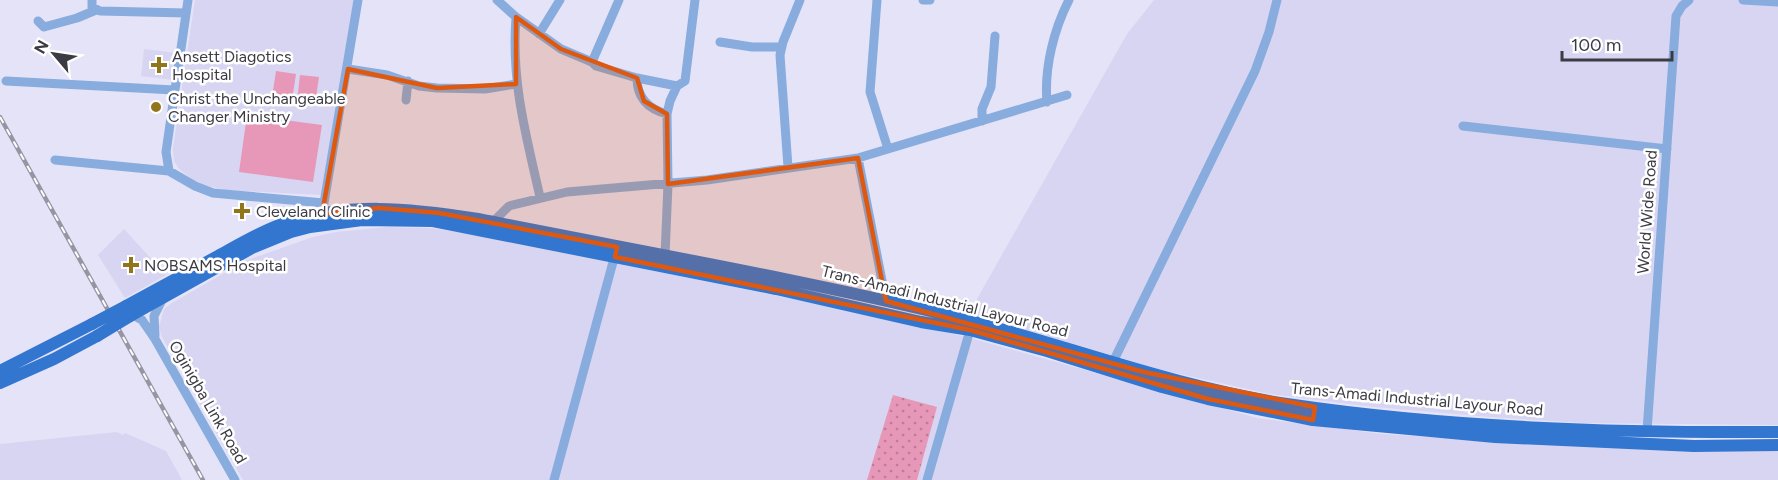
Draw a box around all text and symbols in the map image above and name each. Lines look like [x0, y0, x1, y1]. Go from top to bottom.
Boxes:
north arrow [24, 24, 84, 84]
scale bar [1562, 24, 1672, 62]
text: 100 m [1571, 34, 1621, 56]
text: N [30, 37, 53, 57]
place label: Ansett Diagotics Hospital [172, 47, 291, 84]
marker: Ansett Diagotics Hospital [150, 56, 168, 74]
place label: Christ the Unchangeable Changer Ministry [168, 89, 346, 126]
marker: Christ the Unchangeable Changer Ministry [149, 100, 163, 114]
street label: World Wide Road [1633, 149, 1661, 275]
marker: Cleveland Clinic [233, 202, 251, 220]
place label: Cleveland Clinic [256, 202, 371, 221]
marker: NOBSAMS Hospital [122, 256, 140, 274]
place label: NOBSAMS Hospital [144, 256, 286, 275]
street label: Trans-Amadi Industrial Layour Road [820, 261, 1070, 341]
street label: Oginigba Link Road [165, 337, 251, 467]
street label: Trans-Amadi Industrial Layour Road [1290, 379, 1544, 419]

